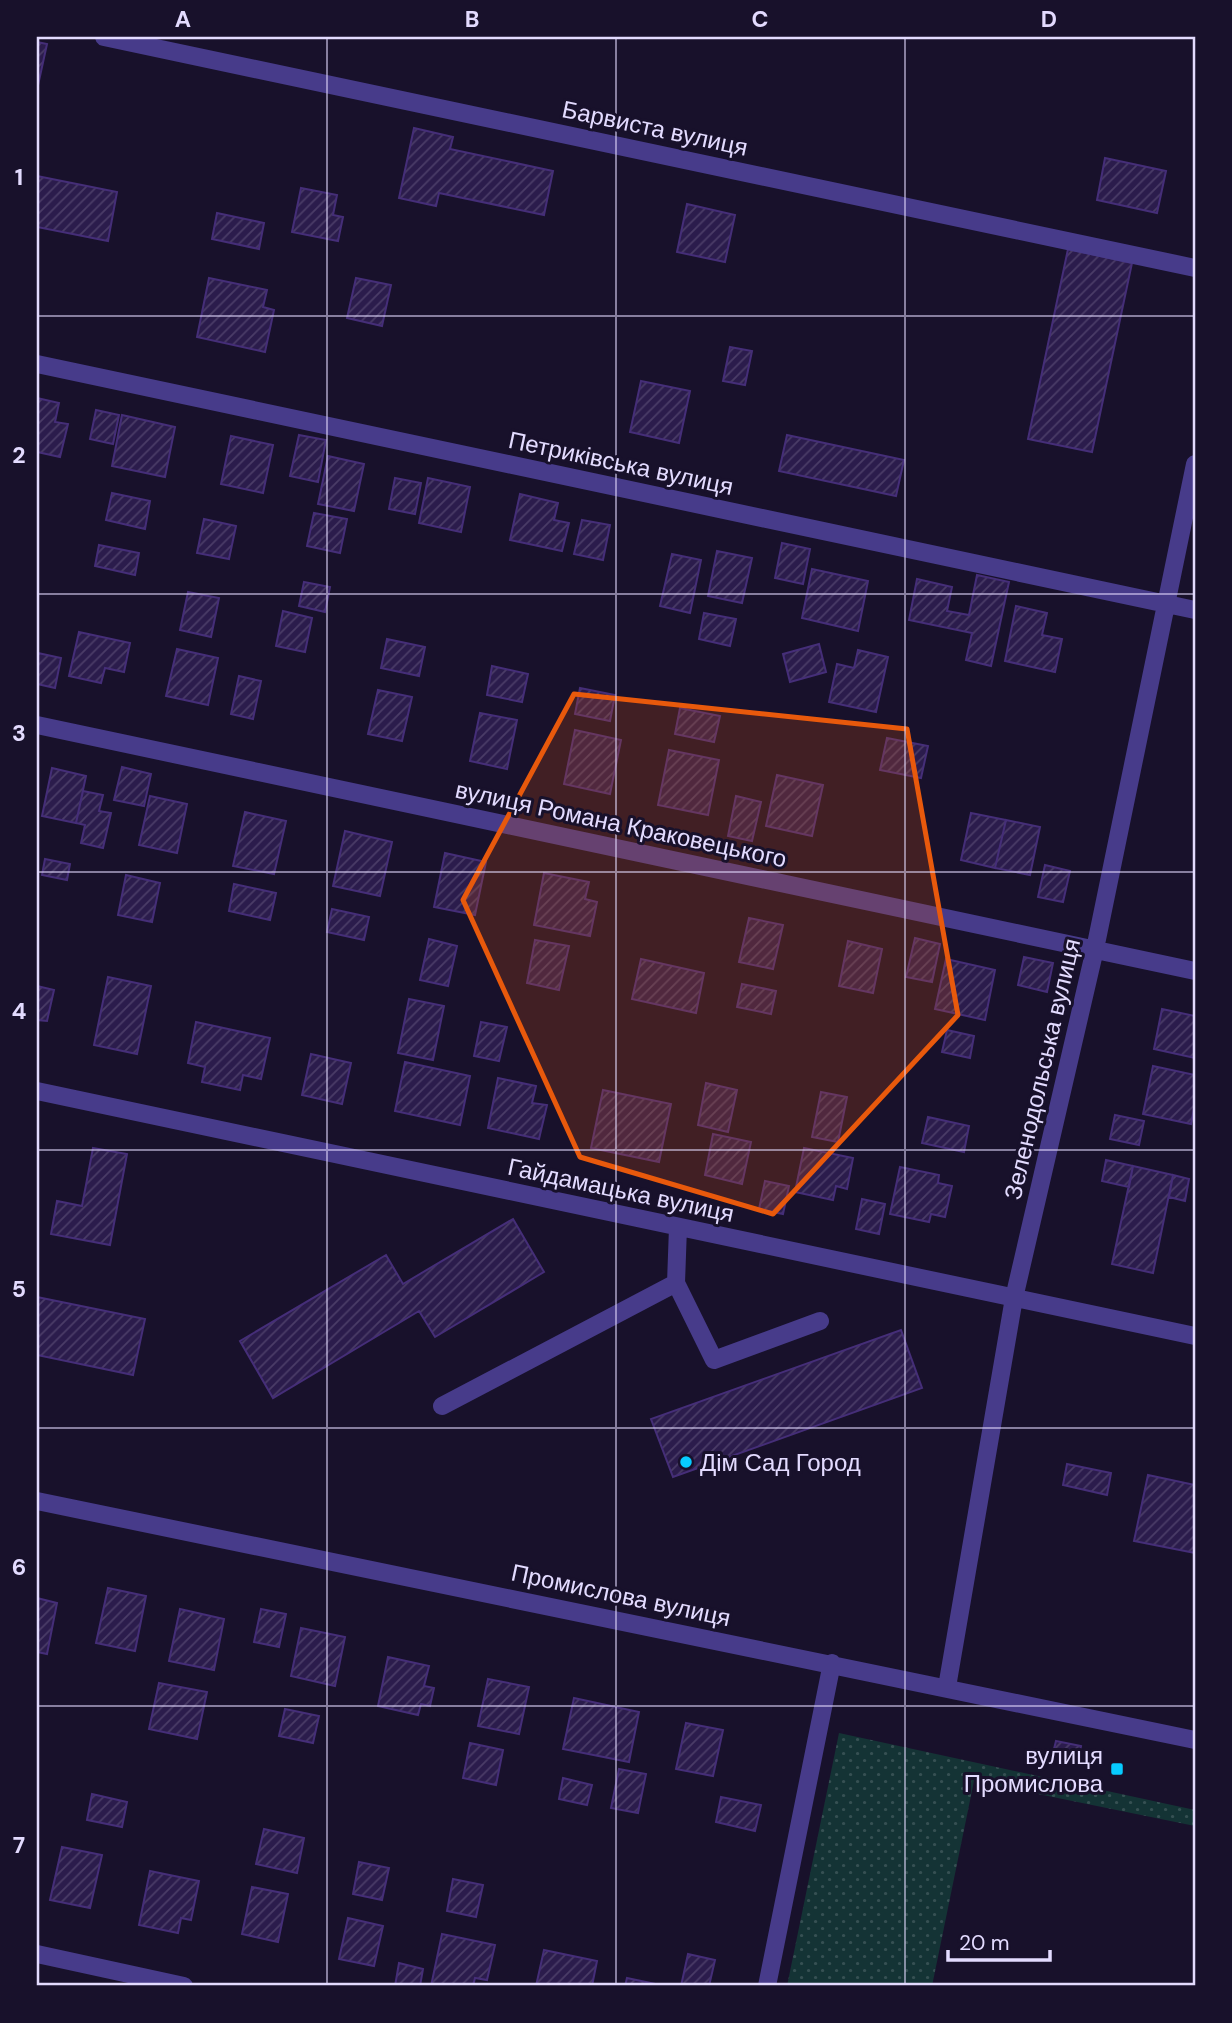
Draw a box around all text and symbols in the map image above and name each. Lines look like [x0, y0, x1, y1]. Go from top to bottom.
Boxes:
text: A [175, 4, 191, 34]
text: B [465, 4, 479, 34]
text: C [752, 4, 768, 34]
text: D [1041, 4, 1057, 34]
street label: Барвиста вулиця [559, 93, 751, 163]
text: 1 [15, 162, 23, 192]
street label: Петриківська вулиця [506, 424, 736, 502]
text: 2 [12, 440, 26, 470]
text: 3 [12, 718, 26, 748]
street label: вулиця Романа Краковецького [453, 774, 789, 874]
street label: Зеленодольська вулиця [997, 935, 1087, 1203]
text: 4 [12, 996, 27, 1026]
street label: Гайдамацька вулиця [505, 1151, 737, 1229]
text: 5 [12, 1274, 26, 1304]
place label: Дім Сад Город [700, 1447, 861, 1478]
marker: Дім Сад Город [678, 1454, 694, 1470]
text: 6 [12, 1552, 26, 1582]
street label: Промислова вулиця [508, 1557, 734, 1633]
place label: вулиця Промислова [964, 1740, 1104, 1799]
marker: вулиця Промислова [1109, 1761, 1125, 1777]
text: 7 [13, 1830, 25, 1860]
scale bar [948, 1918, 1050, 1962]
text: 20 m [959, 1929, 1010, 1957]

